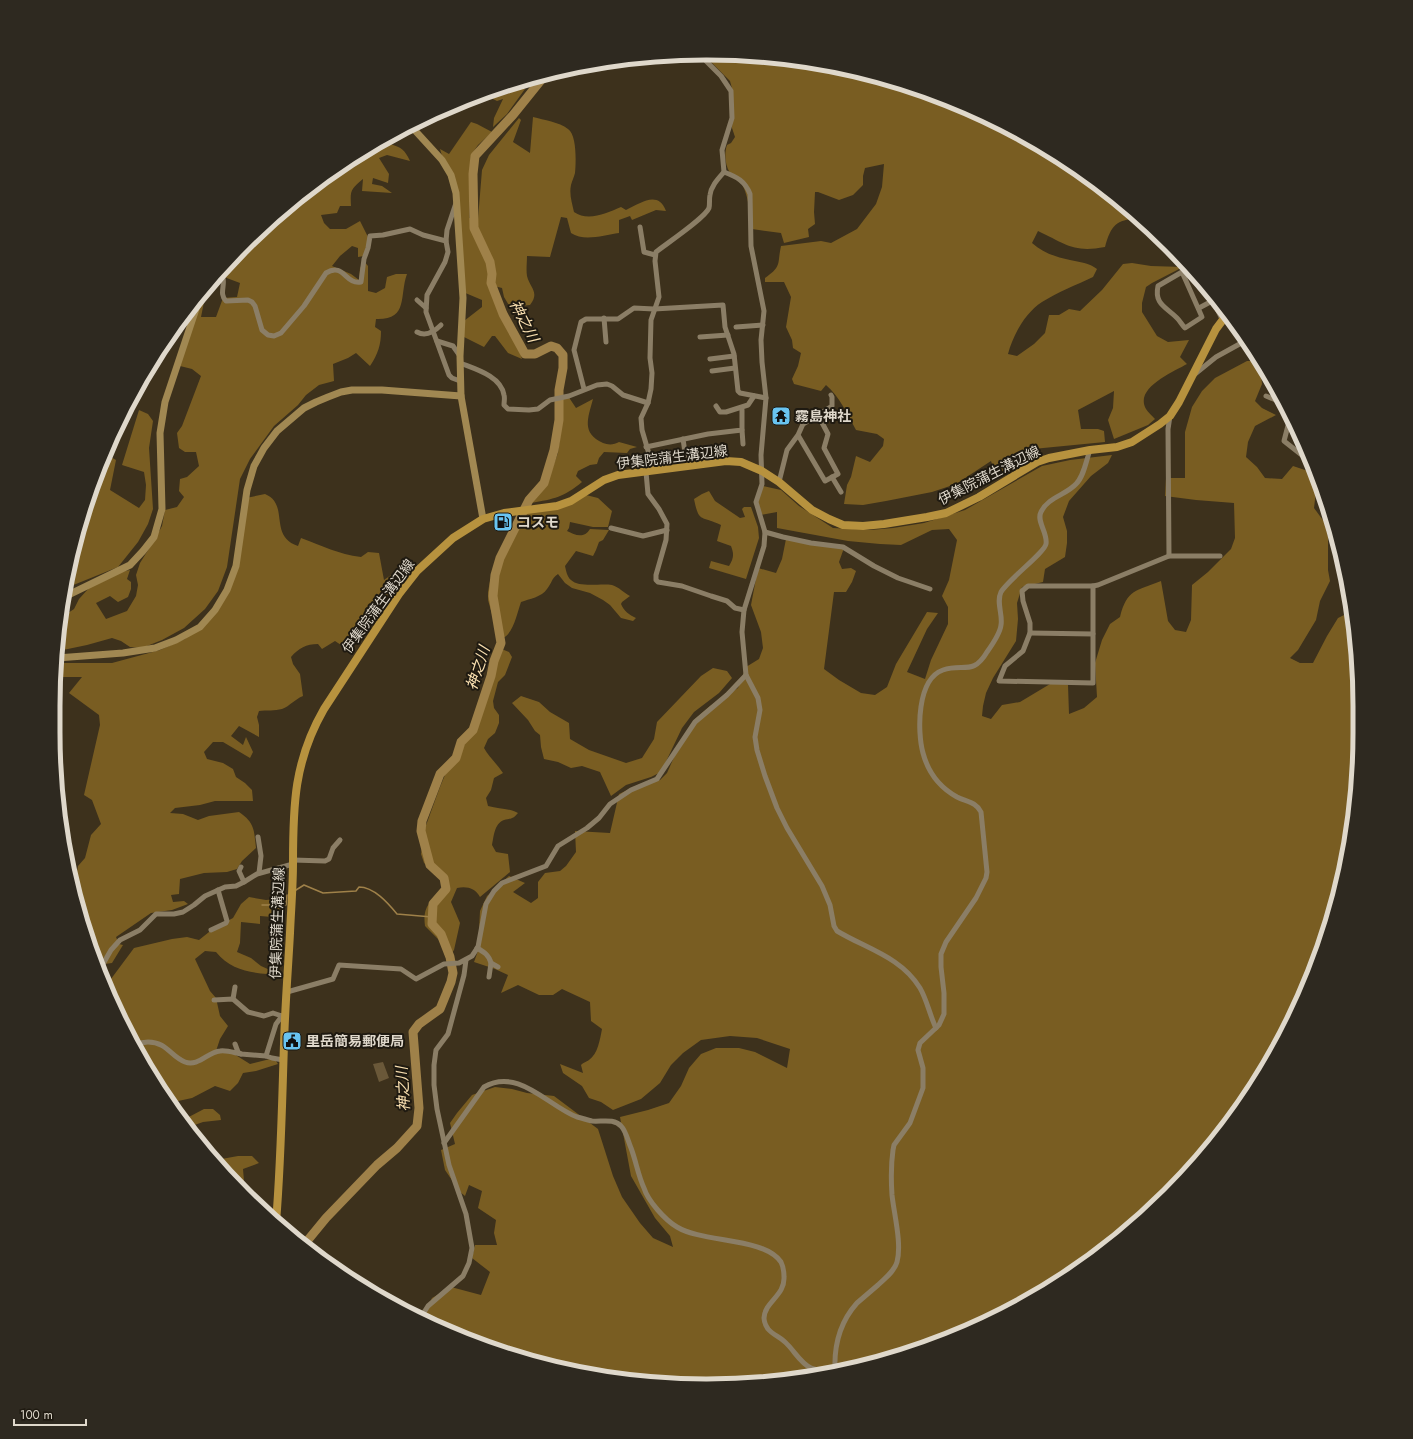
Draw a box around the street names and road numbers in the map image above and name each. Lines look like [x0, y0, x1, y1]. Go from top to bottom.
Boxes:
street label: 伊集院蒲生溝辺線 [615, 440, 729, 474]
street label: 伊集院蒲生溝辺線 [935, 441, 1043, 509]
street label: 伊集院蒲生溝辺線 [337, 555, 419, 657]
street label: 伊集院蒲生溝辺線 [265, 867, 289, 979]

